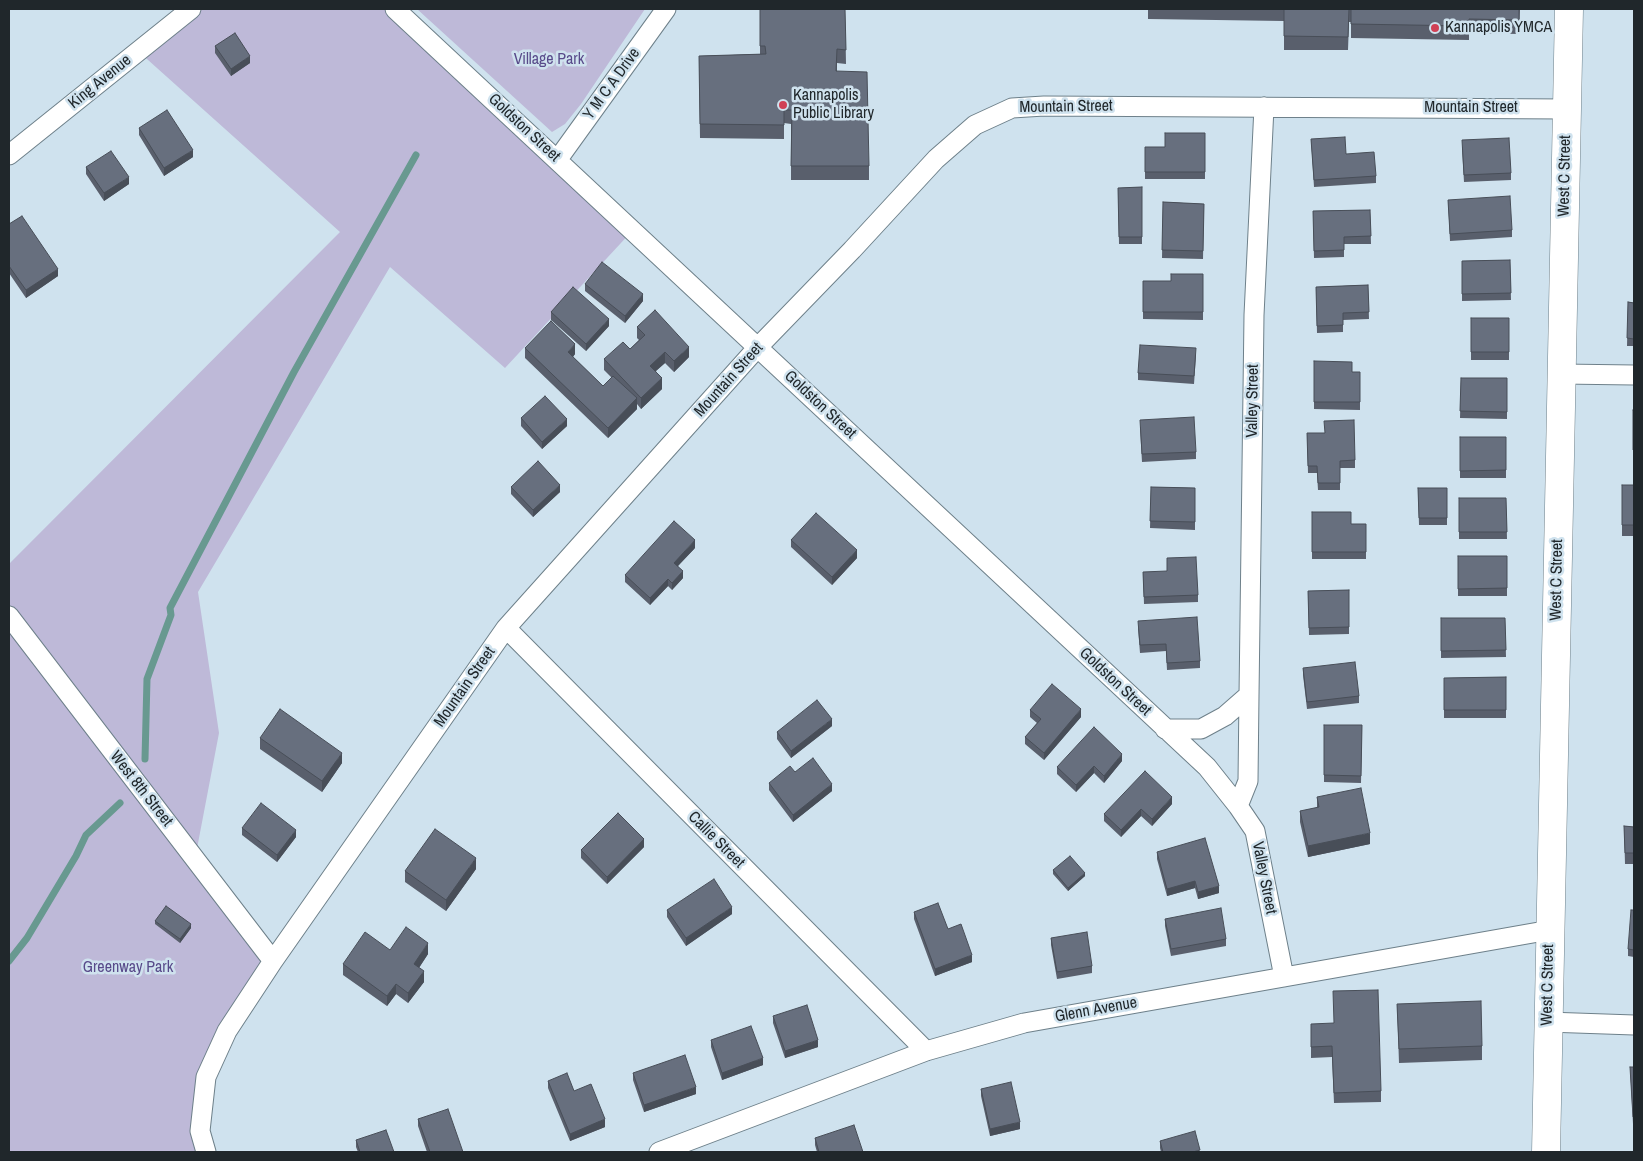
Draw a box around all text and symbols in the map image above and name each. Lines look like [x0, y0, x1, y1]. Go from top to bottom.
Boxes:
place label: Kannapolis YMCA [1445, 18, 1552, 38]
marker: Kannapolis YMCA [1429, 22, 1441, 34]
street label: Y M C A Drive [580, 44, 644, 124]
park label: Village Park [514, 50, 584, 70]
street label: King Avenue [65, 51, 135, 113]
place label: Kannapolis Public Library [793, 86, 874, 124]
street label: Goldston Street [484, 90, 564, 166]
street label: Mountain Street [1019, 97, 1113, 117]
street label: Mountain Street [1424, 98, 1518, 118]
marker: Kannapolis Public Library [777, 99, 789, 111]
street label: West C Street [1555, 135, 1575, 217]
street label: Mountain Street [691, 339, 767, 421]
street label: Valley Street [1243, 364, 1263, 438]
street label: Goldston Street [780, 367, 860, 443]
street label: West C Street [1547, 539, 1567, 621]
street label: Mountain Street [430, 643, 500, 731]
street label: Goldston Street [1075, 644, 1155, 720]
street label: West 8th Street [106, 748, 176, 830]
street label: Callie Street [684, 808, 748, 872]
street label: Valley Street [1248, 840, 1280, 916]
street label: West C Street [1538, 944, 1558, 1026]
park label: Greenway Park [83, 958, 173, 978]
street label: Glenn Avenue [1053, 993, 1139, 1027]

